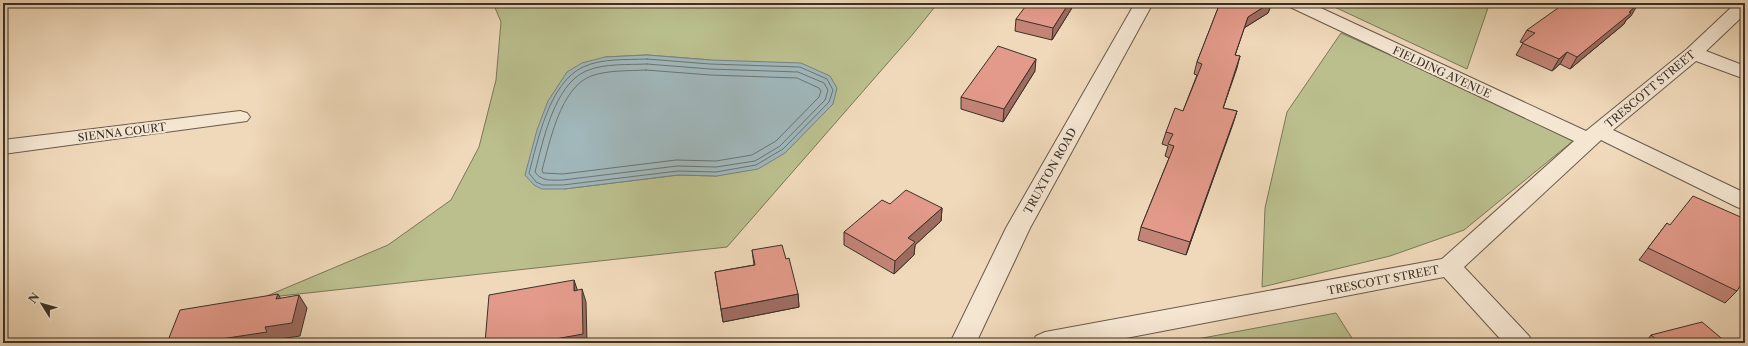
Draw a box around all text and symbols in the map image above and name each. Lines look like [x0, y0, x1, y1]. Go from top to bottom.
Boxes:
street label: FIELDING AVENUE [1390, 43, 1494, 101]
street label: TRESCOTT STREET [1602, 47, 1699, 131]
street label: SIENNA COURT [77, 120, 168, 144]
street label: TRUXTON ROAD [1021, 125, 1080, 217]
street label: TRESCOTT STREET [1326, 262, 1441, 298]
north arrow [22, 284, 62, 324]
text: N [26, 290, 43, 306]

